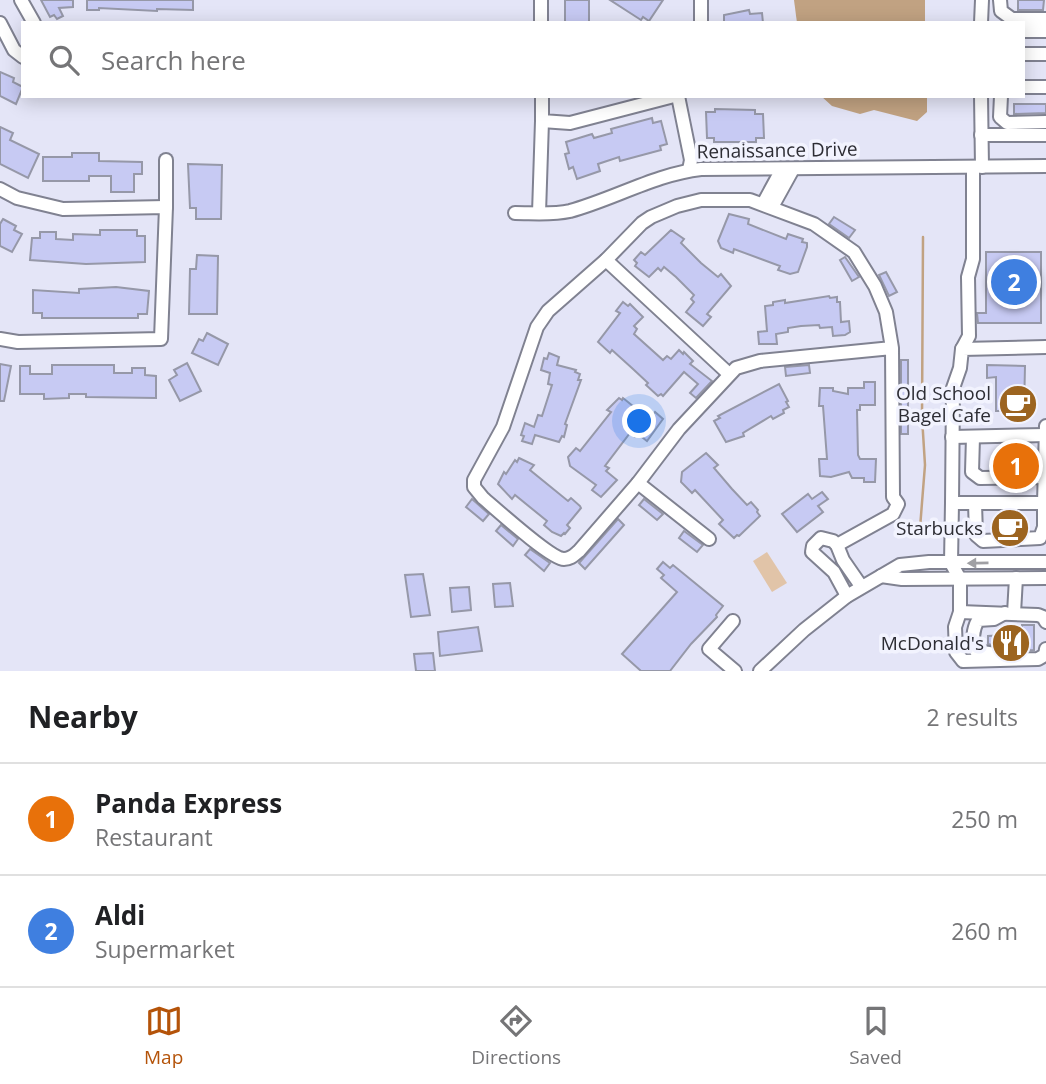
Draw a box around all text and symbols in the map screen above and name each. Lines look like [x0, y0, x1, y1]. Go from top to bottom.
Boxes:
search box [21, 21, 1025, 98]
icon: search [45, 41, 83, 79]
text: Search here [101, 42, 246, 78]
street label: Renaissance Drive [696, 136, 858, 164]
pin: 2 [991, 256, 1037, 308]
place label: Old School Bagel Cafe [896, 380, 991, 428]
cafe icon: Old School Bagel Cafe [997, 383, 1039, 425]
your location [622, 404, 656, 438]
pin: 1 [993, 440, 1039, 492]
cafe icon: Starbucks [989, 507, 1031, 549]
place label: Starbucks [896, 515, 983, 541]
one-way arrow [967, 557, 989, 568]
restaurant icon: McDonald's [990, 622, 1032, 664]
place label: McDonald's [881, 630, 984, 656]
text: Nearby [28, 696, 138, 737]
text: 2 results [927, 701, 1018, 733]
text: Panda Express [95, 785, 282, 821]
text: 1 [44, 803, 58, 835]
text: 250 m [951, 803, 1018, 835]
text: Restaurant [95, 821, 213, 853]
text: Aldi [95, 897, 145, 933]
text: 2 [44, 915, 58, 947]
text: 260 m [951, 915, 1018, 947]
text: Supermarket [95, 933, 235, 965]
tab: Map [144, 1002, 183, 1070]
tab: Directions [471, 1002, 561, 1070]
tab: Saved [849, 1002, 902, 1070]

